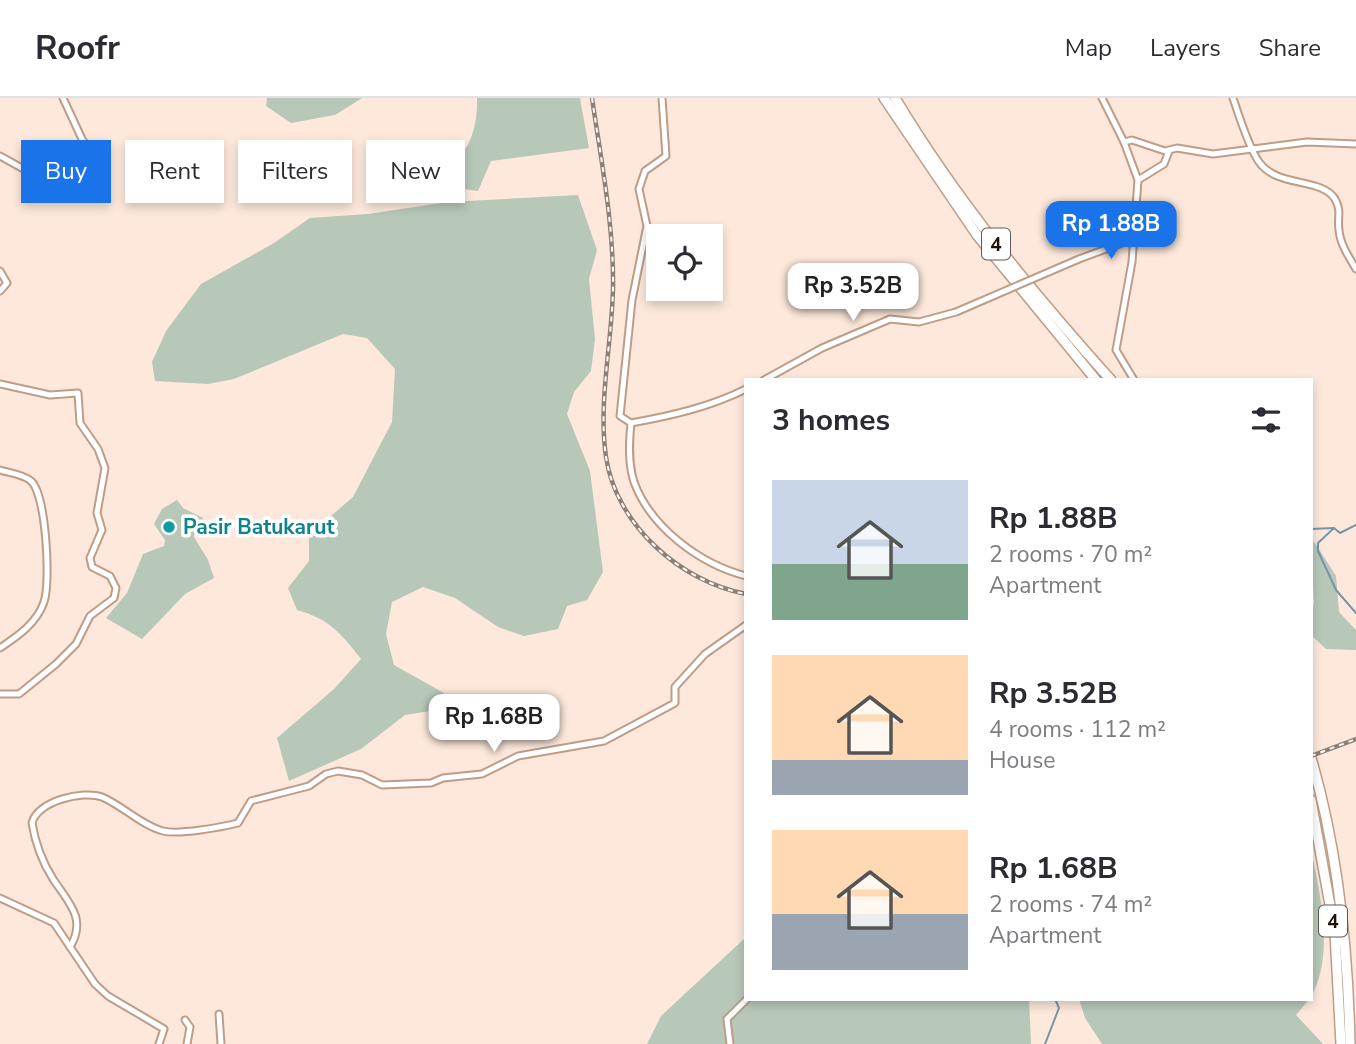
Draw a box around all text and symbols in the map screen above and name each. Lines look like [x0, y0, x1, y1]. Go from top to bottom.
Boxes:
text: Roofr [35, 26, 120, 71]
text: Map [1065, 32, 1112, 64]
text: Layers [1150, 32, 1221, 64]
text: Share [1259, 32, 1321, 64]
chip: Buy [21, 140, 111, 203]
chip: Rent [125, 140, 224, 203]
chip: Filters [238, 140, 352, 203]
chip: New [366, 140, 465, 203]
pin: Rp 1.88B [1039, 202, 1183, 261]
text: Rp 1.88B [1062, 208, 1160, 239]
map controls [646, 224, 723, 301]
button: locate [646, 224, 723, 301]
road number: 4 [982, 228, 1010, 260]
pin: Rp 3.52B [781, 264, 925, 323]
text: Rp 3.52B [804, 270, 902, 301]
text: 3 homes [772, 400, 890, 441]
icon: filters [1247, 401, 1285, 439]
text: Rp 1.88B [989, 498, 1118, 539]
icon: home [828, 508, 912, 592]
place label: Pasir Batukarut [183, 513, 335, 541]
marker: Pasir Batukarut [161, 519, 177, 535]
text: 2 rooms · 70 m² [989, 539, 1152, 570]
text: Apartment [989, 570, 1101, 601]
text: Rp 3.52B [989, 673, 1118, 714]
icon: home [828, 683, 912, 767]
pin: Rp 1.68B [422, 694, 566, 754]
text: Rp 1.68B [445, 701, 543, 732]
text: 4 rooms · 112 m² [989, 714, 1166, 745]
text: House [989, 745, 1056, 776]
text: Rp 1.68B [989, 848, 1118, 889]
icon: home [828, 858, 912, 942]
text: 2 rooms · 74 m² [989, 889, 1152, 920]
road number: 4 [1319, 906, 1347, 936]
text: Apartment [989, 920, 1101, 951]

